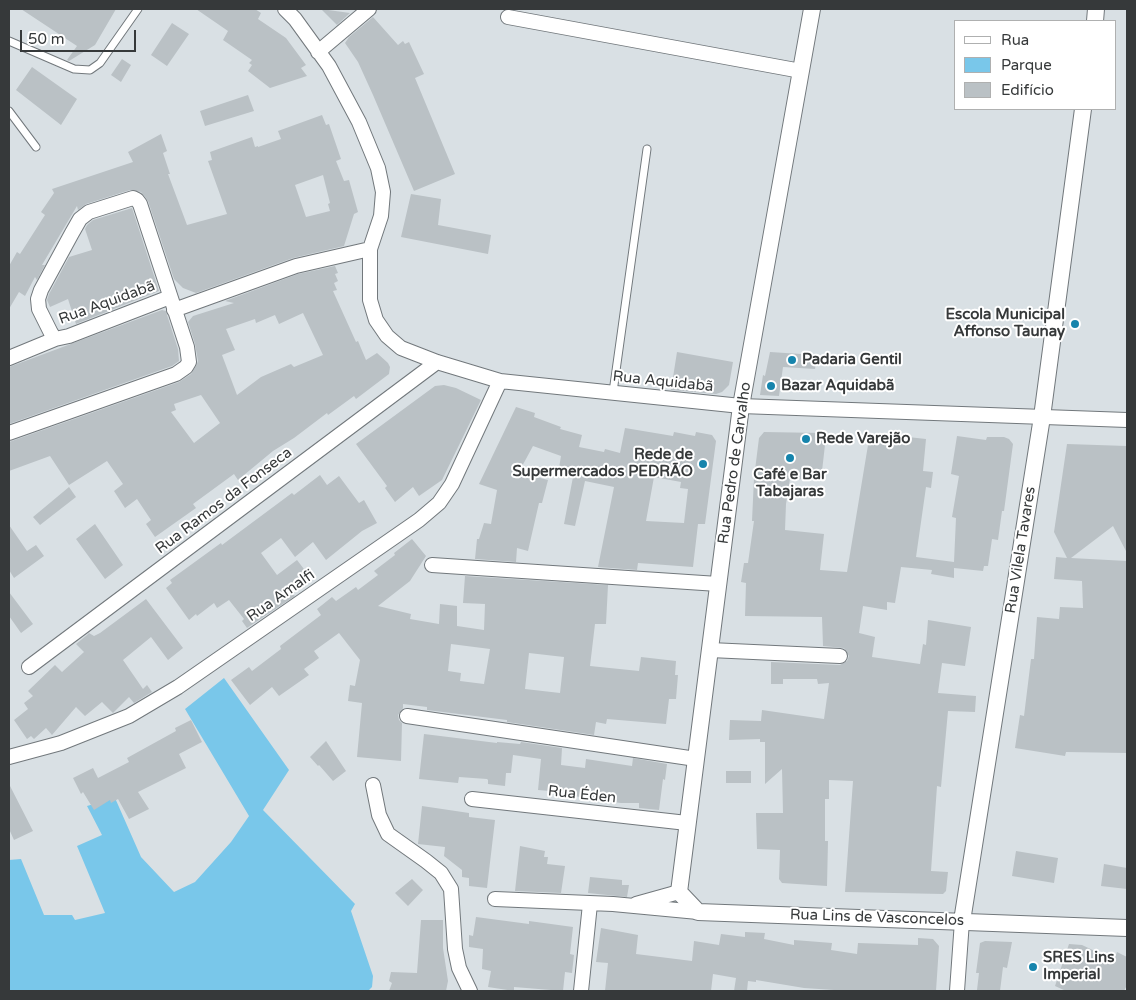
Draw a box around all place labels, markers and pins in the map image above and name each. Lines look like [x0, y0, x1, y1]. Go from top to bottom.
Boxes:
place label: Escola Municipal Affonso Taunay [946, 306, 1065, 341]
marker: Escola Municipal Affonso Taunay [1069, 318, 1081, 330]
place label: Padaria Gentil [802, 351, 902, 369]
marker: Padaria Gentil [786, 354, 798, 366]
place label: Bazar Aquidabã [781, 377, 895, 395]
marker: Bazar Aquidabã [765, 380, 777, 392]
place label: Rede Varejão [816, 430, 910, 448]
marker: Rede Varejão [800, 433, 812, 445]
place label: Rede de Supermercados PEDRÃO [512, 446, 693, 481]
marker: Café e Bar Tabajaras [784, 452, 796, 464]
marker: Rede de Supermercados PEDRÃO [697, 458, 709, 470]
place label: Café e Bar Tabajaras [753, 466, 827, 501]
place label: SRES Lins Imperial [1043, 949, 1114, 984]
marker: SRES Lins Imperial [1027, 961, 1039, 973]

